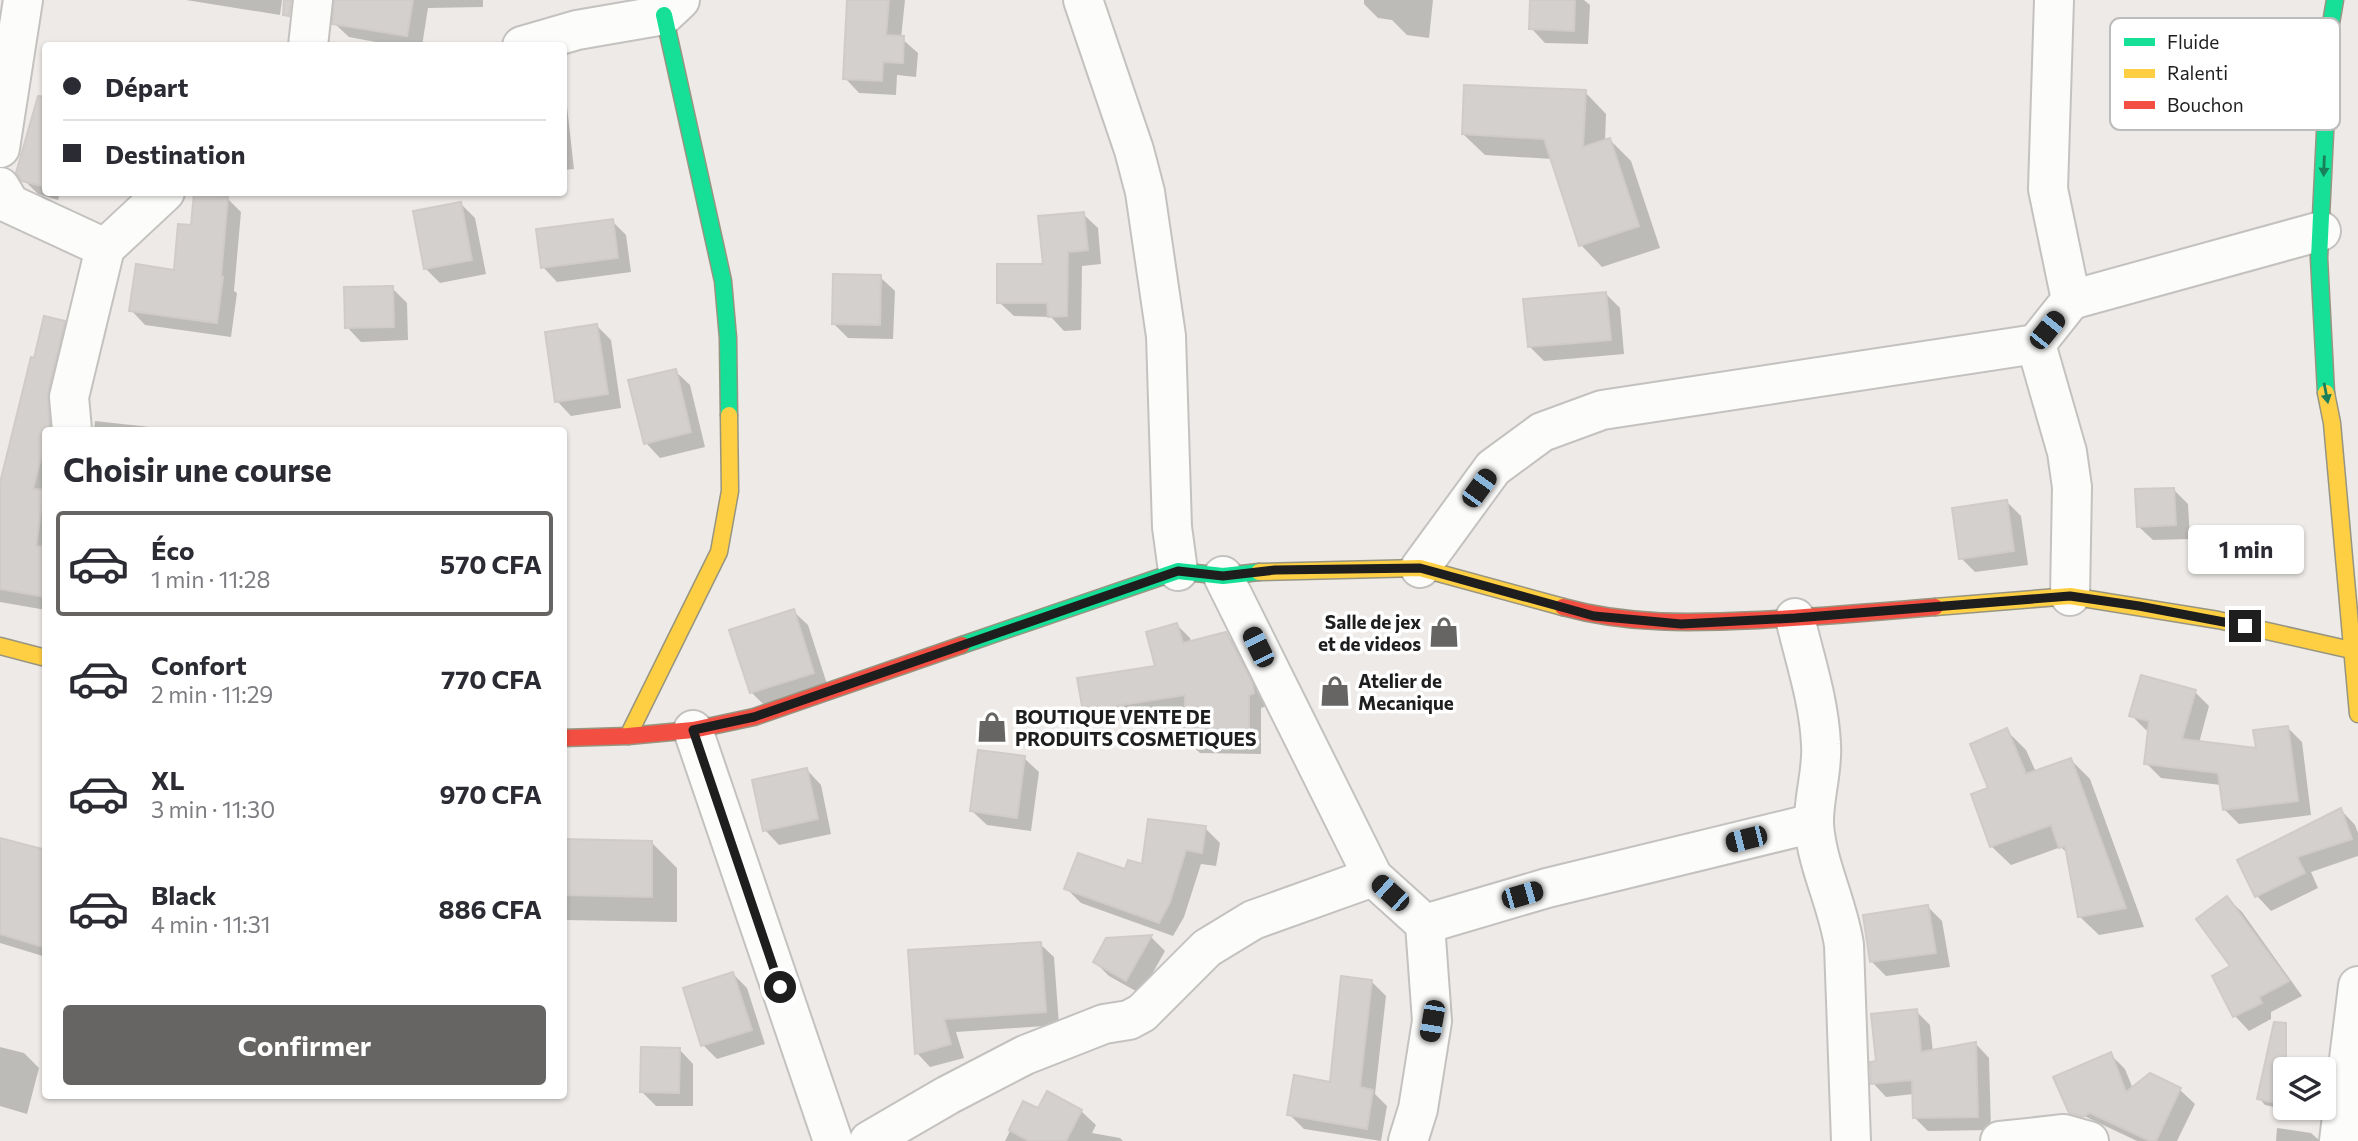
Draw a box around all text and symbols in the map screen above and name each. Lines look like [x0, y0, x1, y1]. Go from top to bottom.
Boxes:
legend [2110, 18, 2340, 130]
text: Fluide [2167, 30, 2219, 53]
text: Ralenti [2167, 61, 2228, 84]
text: Départ [105, 71, 189, 102]
text: Bouchon [2167, 93, 2244, 116]
text: Destination [105, 138, 246, 169]
one-way arrow [2319, 155, 2330, 177]
car [2026, 307, 2069, 353]
one-way arrow [2321, 382, 2332, 404]
text: Choisir une course [63, 449, 332, 489]
car [1459, 465, 1500, 511]
callout: 1 min [2187, 524, 2303, 574]
icon: car [67, 532, 130, 595]
text: Éco [151, 534, 195, 565]
text: 1 min [2219, 535, 2273, 563]
text: 570 CFA [440, 548, 542, 579]
text: 1 min · 11:28 [151, 565, 270, 593]
place label: Salle de jex et de videos [1318, 610, 1421, 655]
route end [2229, 610, 2261, 642]
shop icon: Salle de jex et de videos [1427, 615, 1461, 649]
car [1240, 624, 1277, 670]
icon: car [67, 647, 130, 710]
text: Confort [151, 649, 247, 680]
text: 770 CFA [441, 663, 542, 694]
place label: Atelier de Mecanique [1358, 669, 1454, 714]
shop icon: Atelier de Mecanique [1318, 674, 1352, 708]
text: 2 min · 11:29 [151, 680, 273, 708]
place label: BOUTIQUE VENTE DE PRODUITS COSMETIQUES [1015, 705, 1256, 750]
shop icon: BOUTIQUE VENTE DE PRODUITS COSMETIQUES [975, 710, 1009, 744]
icon: car [67, 762, 130, 825]
text: XL [151, 764, 185, 795]
text: 970 CFA [439, 778, 542, 809]
text: 3 min · 11:30 [151, 795, 275, 823]
car [1724, 824, 1769, 854]
car [1368, 871, 1413, 915]
icon: car [67, 877, 130, 940]
text: Black [151, 879, 217, 910]
car [1499, 879, 1546, 911]
text: 886 CFA [438, 893, 542, 924]
text: 4 min · 11:31 [151, 910, 271, 938]
route start [764, 971, 796, 1003]
car [1419, 998, 1446, 1044]
button: Confirmer [63, 1005, 546, 1085]
map controls [2273, 1057, 2336, 1120]
button: layers [2273, 1057, 2336, 1120]

